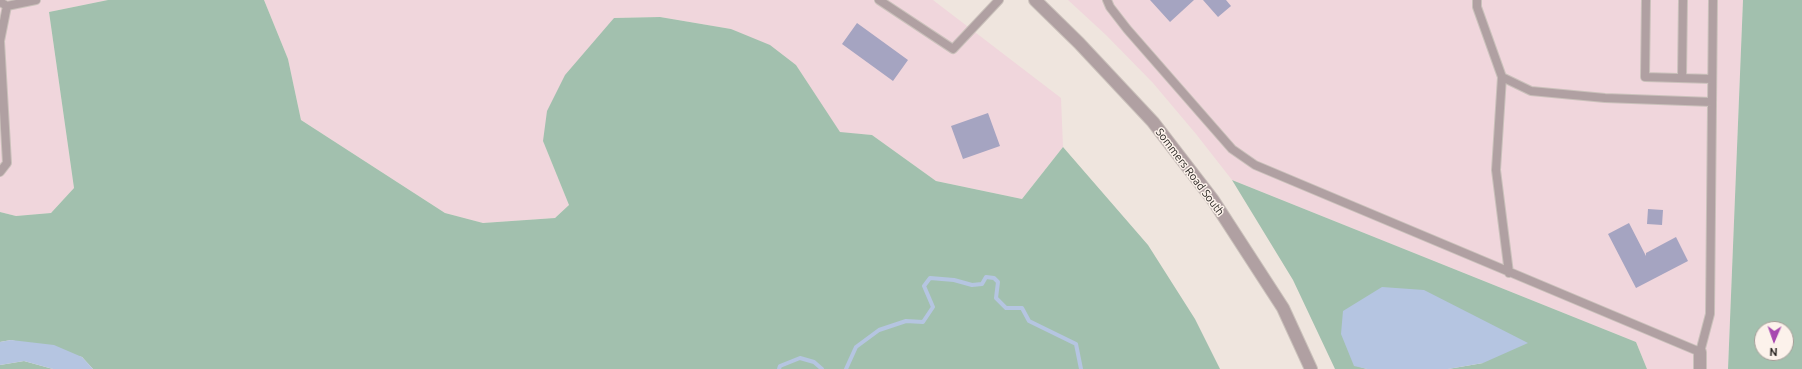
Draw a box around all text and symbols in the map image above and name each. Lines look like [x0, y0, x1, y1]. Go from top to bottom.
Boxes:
street label: Sommers Road South [1153, 126, 1227, 218]
north arrow [1754, 321, 1794, 361]
text: N [1769, 346, 1778, 358]

